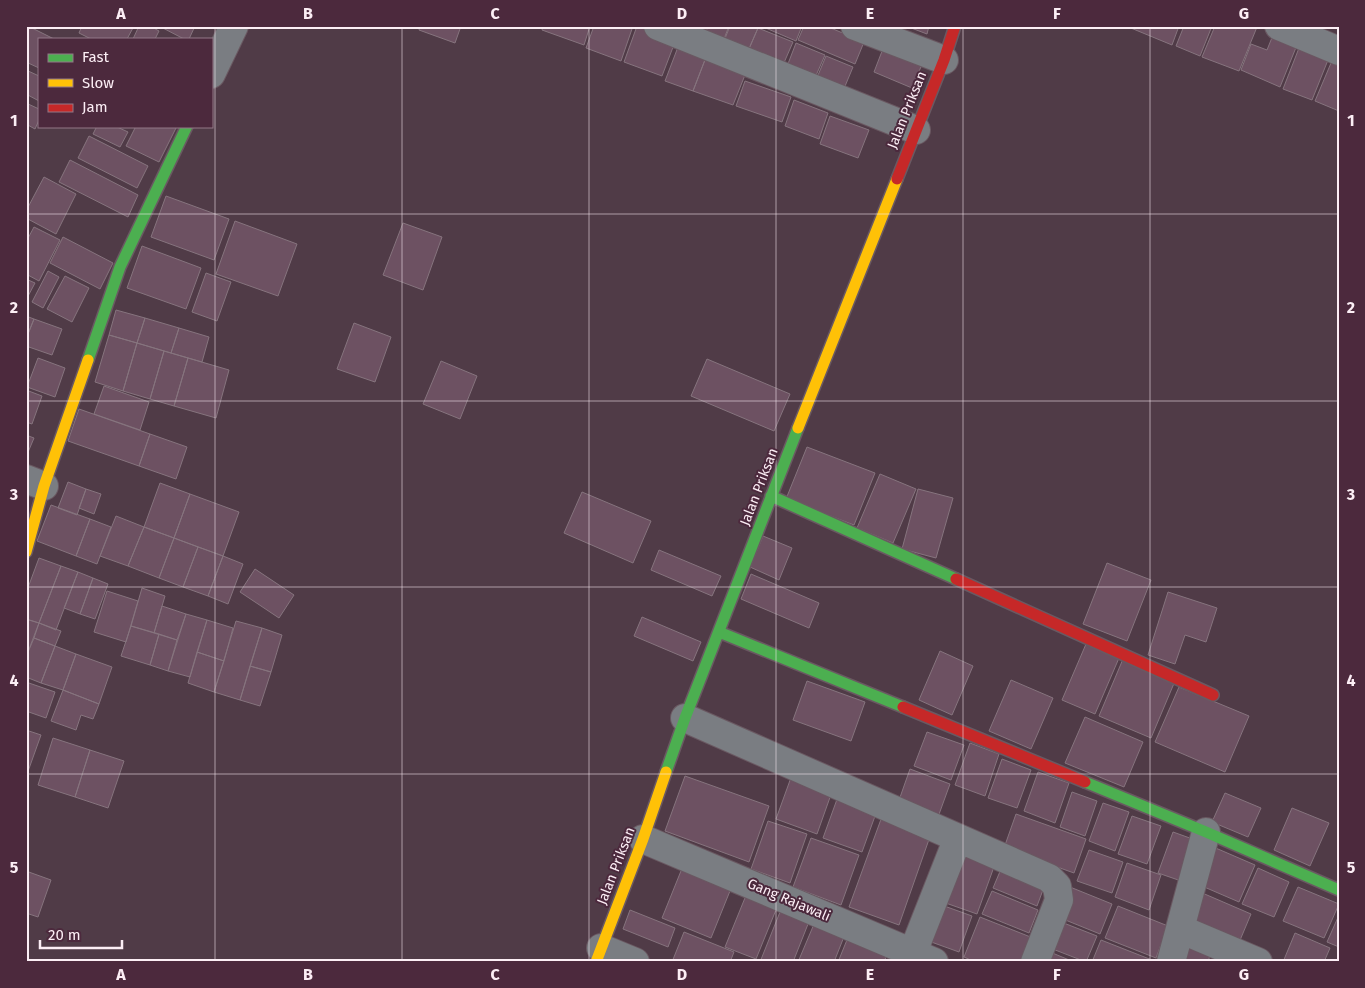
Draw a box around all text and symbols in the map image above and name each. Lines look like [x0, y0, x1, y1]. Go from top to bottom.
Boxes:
text: A [115, 4, 126, 23]
text: B [303, 4, 313, 23]
text: C [490, 4, 500, 23]
text: D [677, 4, 687, 23]
text: E [866, 4, 874, 23]
text: F [1053, 4, 1061, 23]
text: G [1239, 4, 1249, 23]
legend [38, 38, 212, 128]
text: Fast [82, 48, 109, 66]
street label: Jalan Priksan [884, 69, 930, 151]
text: Slow [82, 74, 114, 92]
text: Jam [82, 98, 108, 116]
text: 1 [10, 111, 18, 130]
text: 1 [1347, 111, 1355, 130]
text: 2 [10, 298, 18, 317]
text: 2 [1347, 298, 1355, 317]
street label: Jalan Priksan [736, 446, 782, 528]
text: 3 [9, 485, 18, 504]
text: 3 [1346, 485, 1355, 504]
text: 4 [9, 671, 19, 690]
text: 4 [1346, 671, 1356, 690]
street label: Jalan Priksan [593, 825, 639, 907]
text: 5 [10, 858, 19, 877]
text: 5 [1347, 858, 1356, 877]
street label: Gang Rajawali [745, 875, 833, 925]
scale bar [40, 918, 122, 950]
text: 20 m [48, 926, 81, 944]
text: A [115, 965, 126, 984]
text: B [303, 965, 313, 984]
text: C [490, 965, 500, 984]
text: D [677, 965, 687, 984]
text: E [866, 965, 874, 984]
text: F [1053, 965, 1061, 984]
text: G [1239, 965, 1249, 984]

